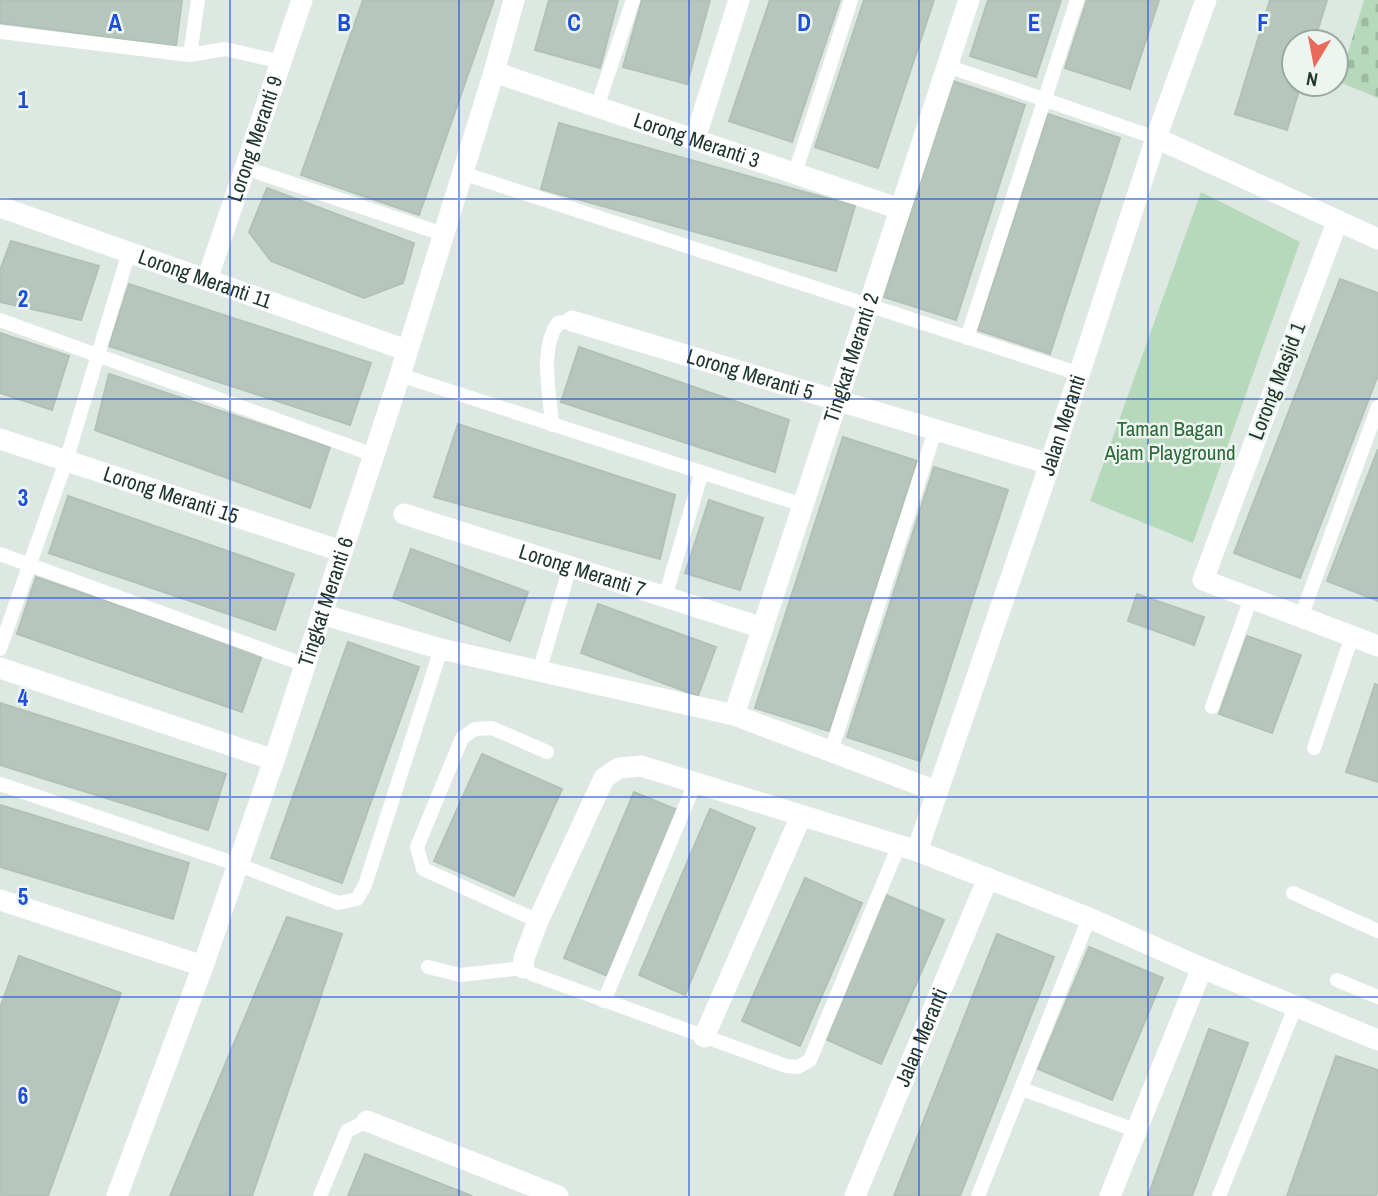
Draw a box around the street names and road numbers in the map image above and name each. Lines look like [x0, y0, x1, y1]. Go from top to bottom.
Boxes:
street label: Lorong Meranti 9 [220, 72, 289, 206]
street label: Lorong Meranti 3 [630, 105, 764, 175]
street label: Lorong Meranti 11 [134, 242, 276, 316]
street label: Tingkat Meranti 2 [816, 289, 886, 426]
street label: Lorong Masjid 1 [1241, 318, 1312, 444]
street label: Lorong Meranti 5 [683, 341, 817, 407]
street label: Jalan Meranti [1032, 371, 1092, 479]
street label: Lorong Meranti 15 [100, 459, 243, 530]
street label: Tingkat Meranti 6 [291, 533, 360, 670]
street label: Lorong Meranti 7 [515, 536, 649, 604]
street label: Jalan Meranti [887, 983, 954, 1091]

